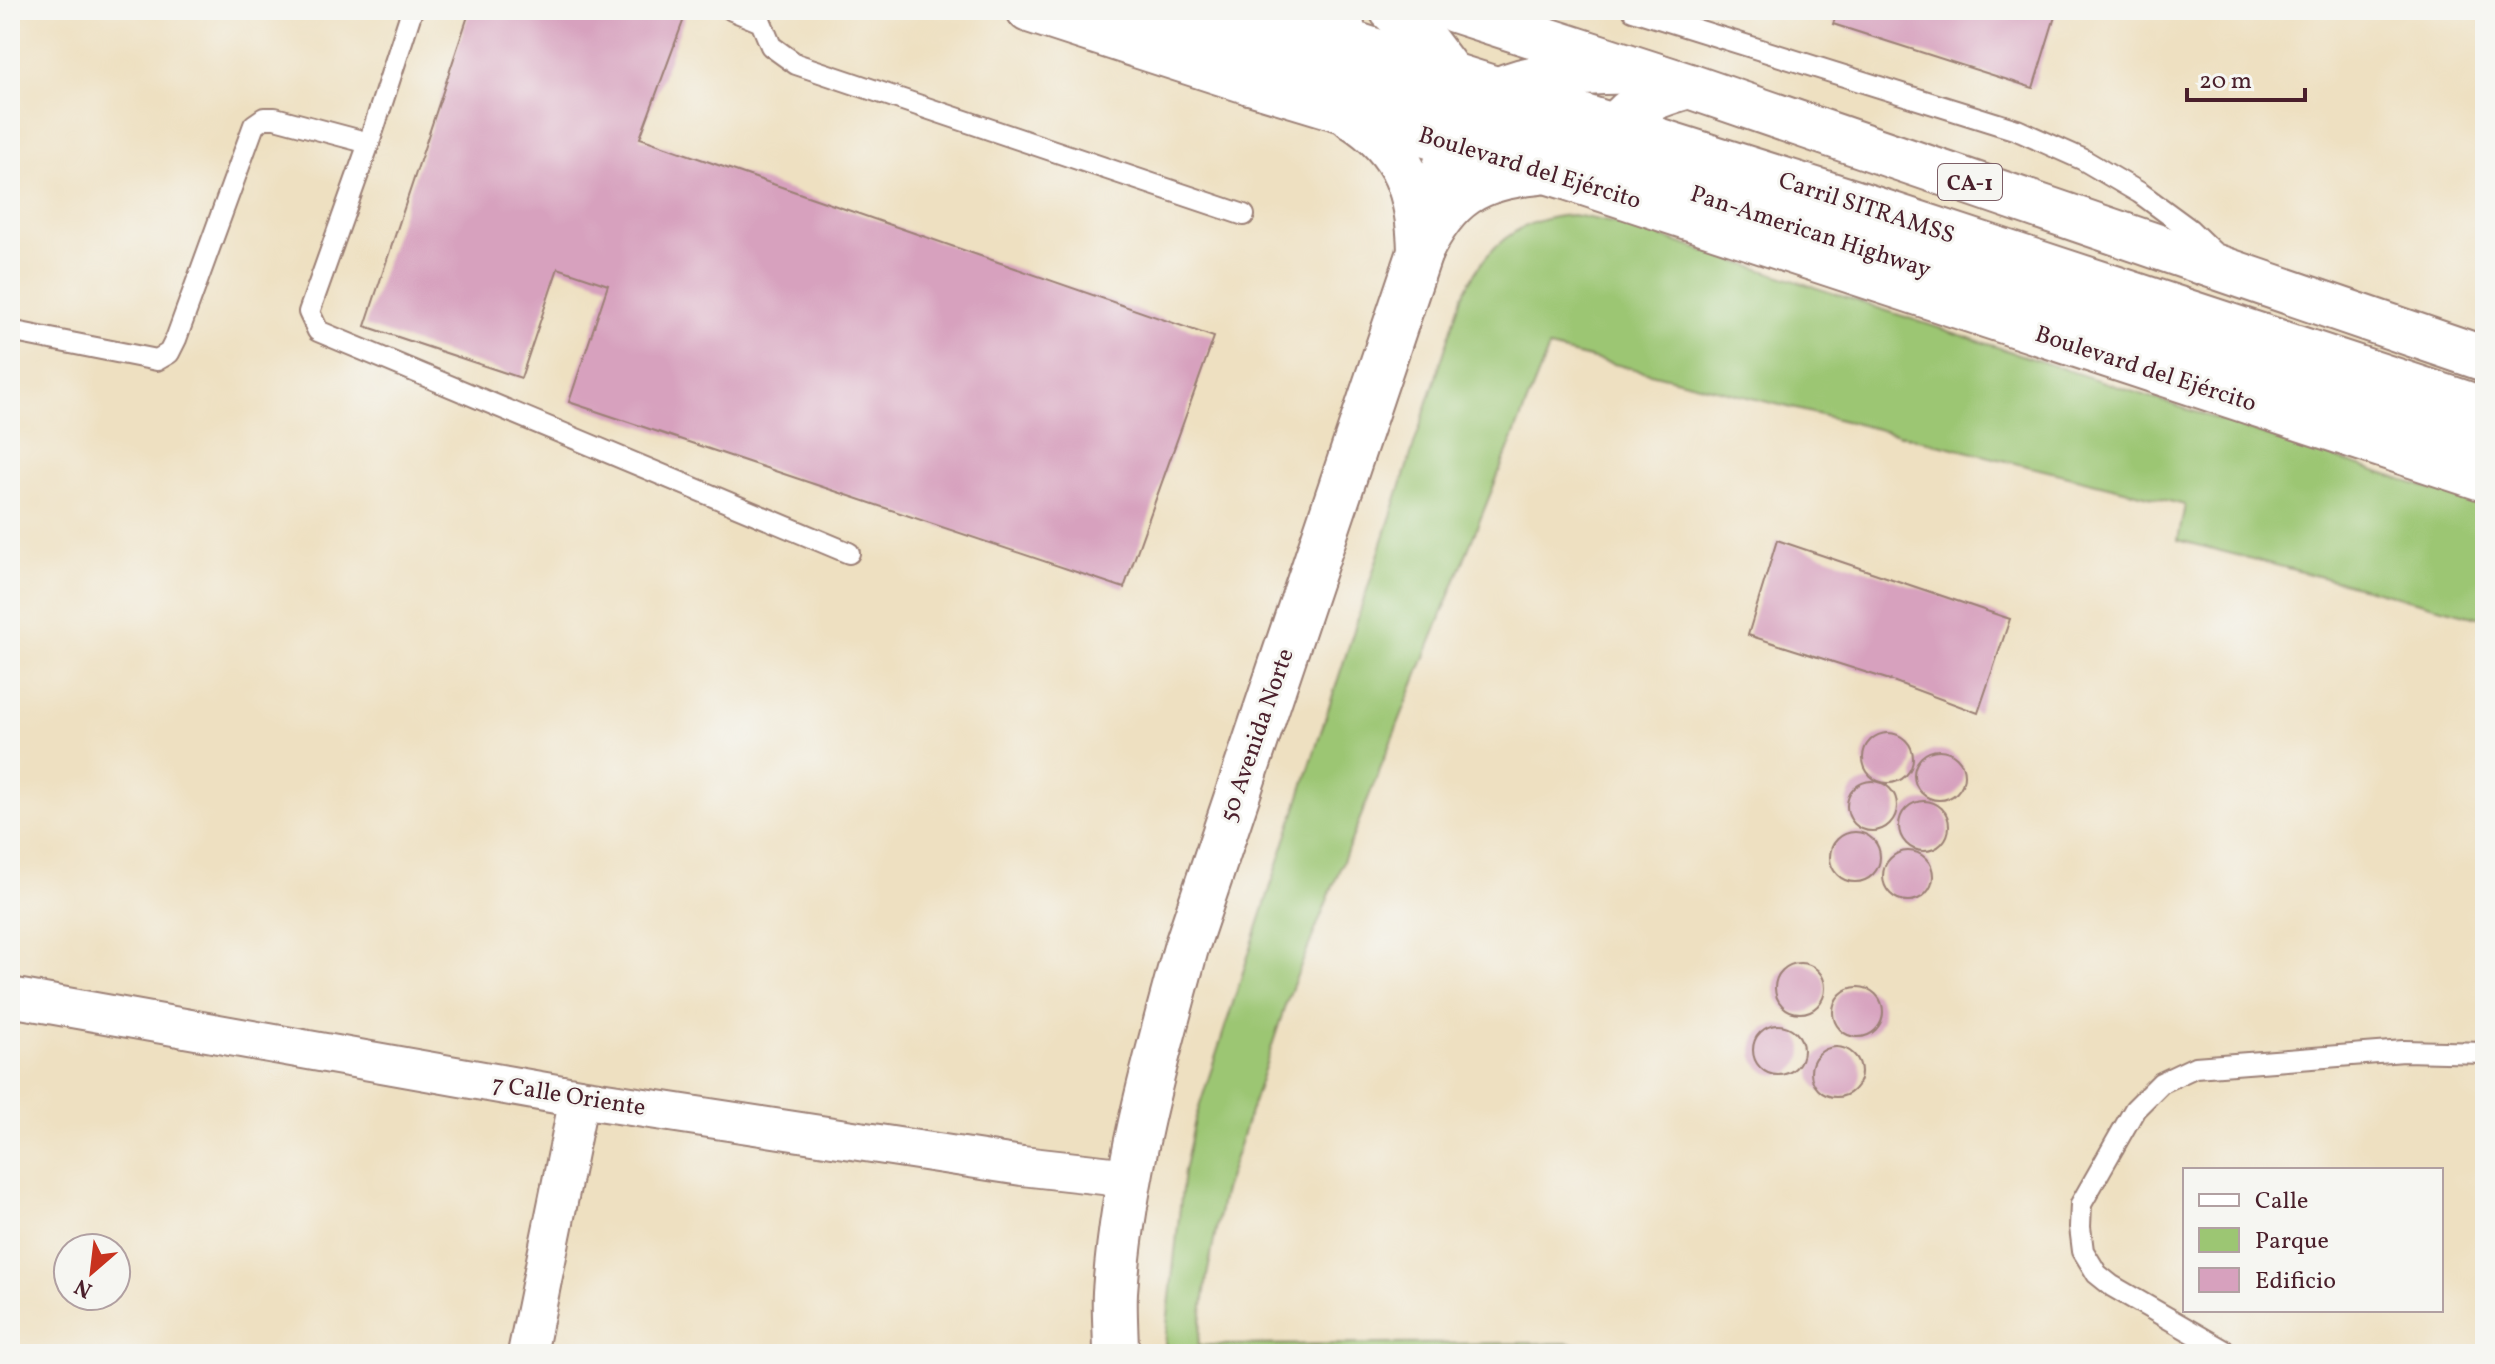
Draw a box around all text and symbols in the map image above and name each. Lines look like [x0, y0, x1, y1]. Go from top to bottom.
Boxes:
scale bar [2187, 52, 2305, 102]
text: 20 m [2199, 65, 2252, 99]
street label: Boulevard del Ejército [1414, 119, 1645, 219]
street label: Carril SITRAMSS [1774, 164, 1959, 253]
road number: CA-1 [1938, 164, 2002, 200]
street label: Pan-American Highway [1686, 178, 1935, 288]
street label: Boulevard del Ejército [2030, 318, 2260, 422]
street label: 50 Avenida Norte [1212, 644, 1304, 827]
street label: 7 Calle Oriente [490, 1068, 648, 1126]
legend [2183, 1168, 2443, 1312]
text: Calle [2255, 1185, 2308, 1219]
text: Parque [2255, 1225, 2329, 1259]
north arrow [52, 1232, 132, 1312]
text: Edificio [2255, 1265, 2336, 1299]
text: N [69, 1270, 98, 1305]

